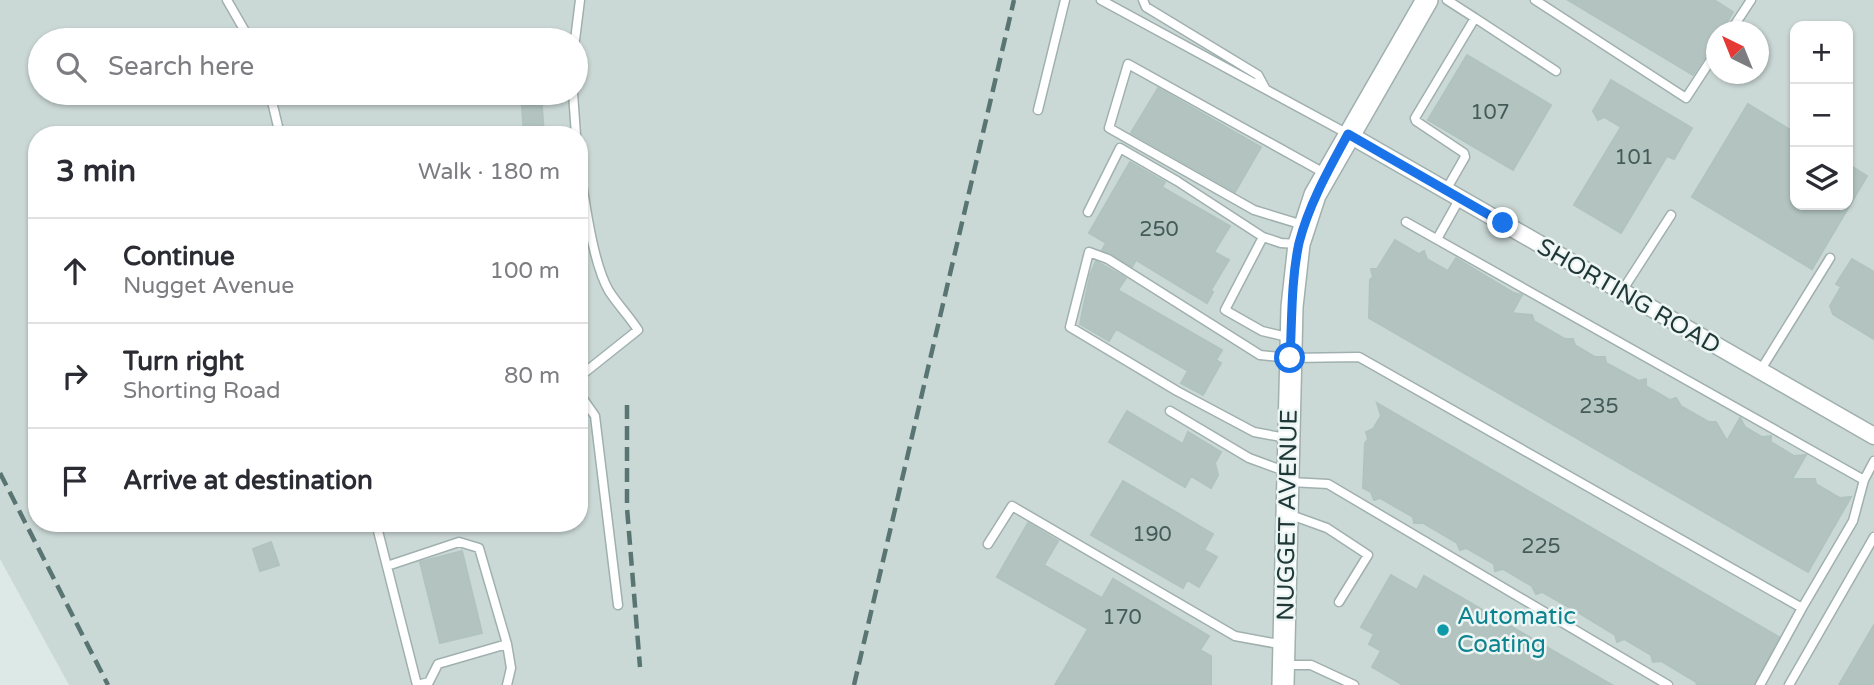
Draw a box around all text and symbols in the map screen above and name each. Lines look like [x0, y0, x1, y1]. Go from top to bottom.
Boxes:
north arrow [1706, 21, 1769, 84]
map controls [1790, 21, 1853, 210]
button: + [1790, 21, 1853, 84]
search box [28, 28, 588, 105]
icon: search [52, 48, 90, 86]
text: Search here [108, 51, 254, 82]
button: − [1790, 84, 1853, 147]
house number: 107 [1470, 100, 1510, 125]
house number: 101 [1614, 145, 1654, 170]
button: layers [1790, 147, 1853, 210]
text: 3 min [56, 153, 136, 190]
text: Walk · 180 m [418, 158, 560, 186]
route end [1487, 207, 1518, 238]
house number: 250 [1139, 217, 1179, 242]
street label: SHORTING ROAD [1532, 232, 1726, 361]
text: Continue [123, 241, 235, 272]
icon: ahead [56, 252, 94, 290]
text: 100 m [490, 257, 560, 285]
text: Nugget Avenue [123, 272, 294, 300]
route start [1274, 342, 1305, 373]
text: Turn right [123, 346, 244, 377]
icon: right [56, 357, 94, 395]
text: 80 m [504, 362, 560, 390]
text: Shorting Road [123, 377, 281, 405]
house number: 235 [1579, 394, 1619, 419]
street label: NUGGET AVENUE [1271, 409, 1304, 621]
icon: arrive [56, 462, 94, 500]
text: Arrive at destination [123, 465, 373, 496]
house number: 190 [1132, 522, 1172, 547]
house number: 225 [1521, 534, 1561, 559]
place label: Automatic Coating [1457, 602, 1576, 659]
house number: 170 [1102, 605, 1142, 630]
marker: Automatic Coating [1435, 622, 1451, 638]

